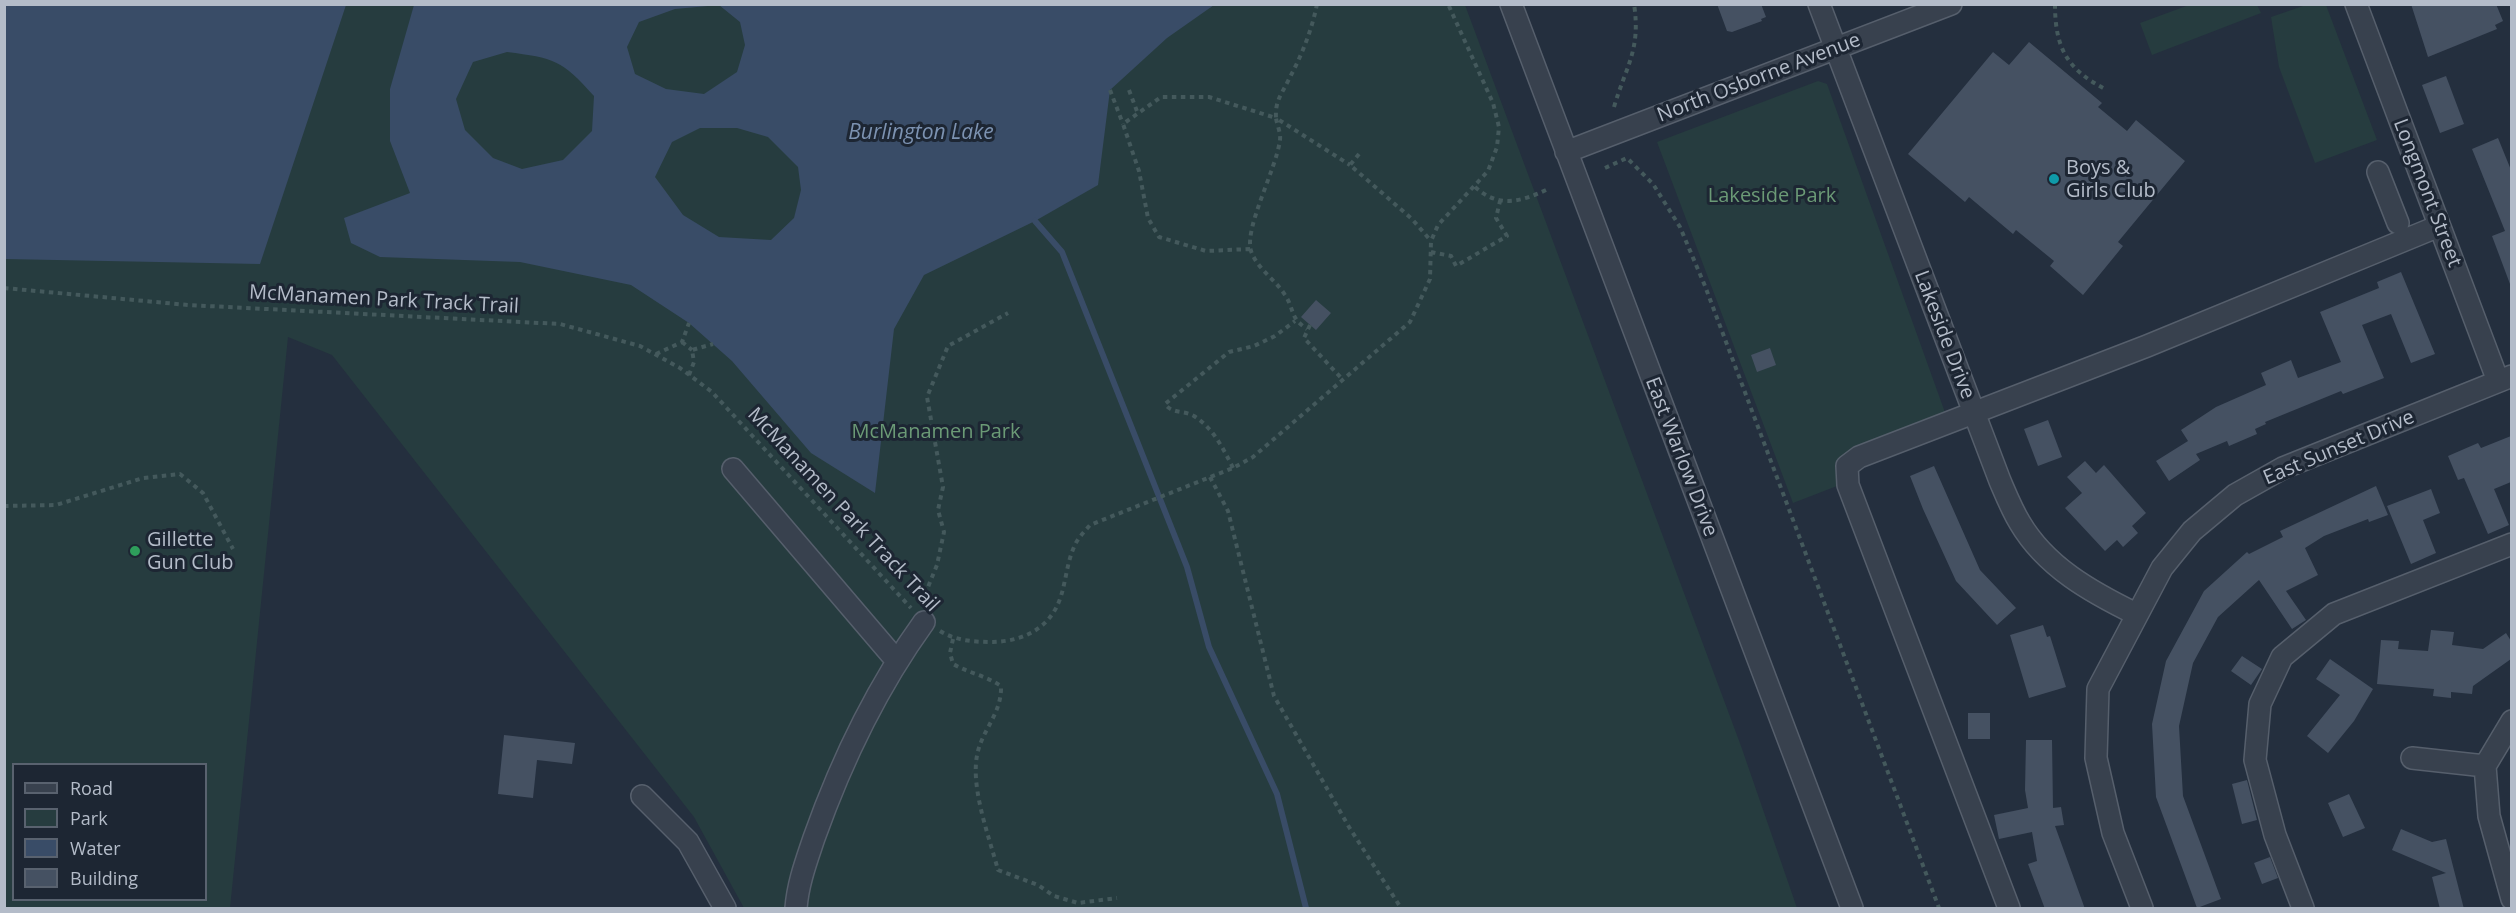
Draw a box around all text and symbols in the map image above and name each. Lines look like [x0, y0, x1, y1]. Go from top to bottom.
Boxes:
street label: North Osborne Avenue [1654, 28, 1864, 128]
street label: Longmont Street [2388, 116, 2466, 270]
water label: Burlington Lake [848, 120, 994, 146]
place label: Boys & Girls Club [2066, 156, 2156, 203]
marker: Boys & Girls Club [2047, 172, 2061, 186]
park label: Lakeside Park [1708, 184, 1836, 208]
street label: Lakeside Drive [1909, 267, 1979, 403]
street label: McManamen Park Track Trail [248, 281, 520, 319]
street label: East Warlow Drive [1640, 374, 1722, 540]
street label: McManamen Park Track Trail [742, 403, 944, 617]
street label: East Sunset Drive [2260, 405, 2418, 491]
park label: McManamen Park [851, 420, 1021, 444]
place label: Gillette Gun Club [147, 528, 233, 575]
marker: Gillette Gun Club [128, 544, 142, 558]
legend [12, 763, 207, 901]
text: Road [70, 776, 113, 800]
text: Park [70, 806, 108, 830]
text: Water [70, 836, 121, 860]
text: Building [70, 866, 138, 890]

